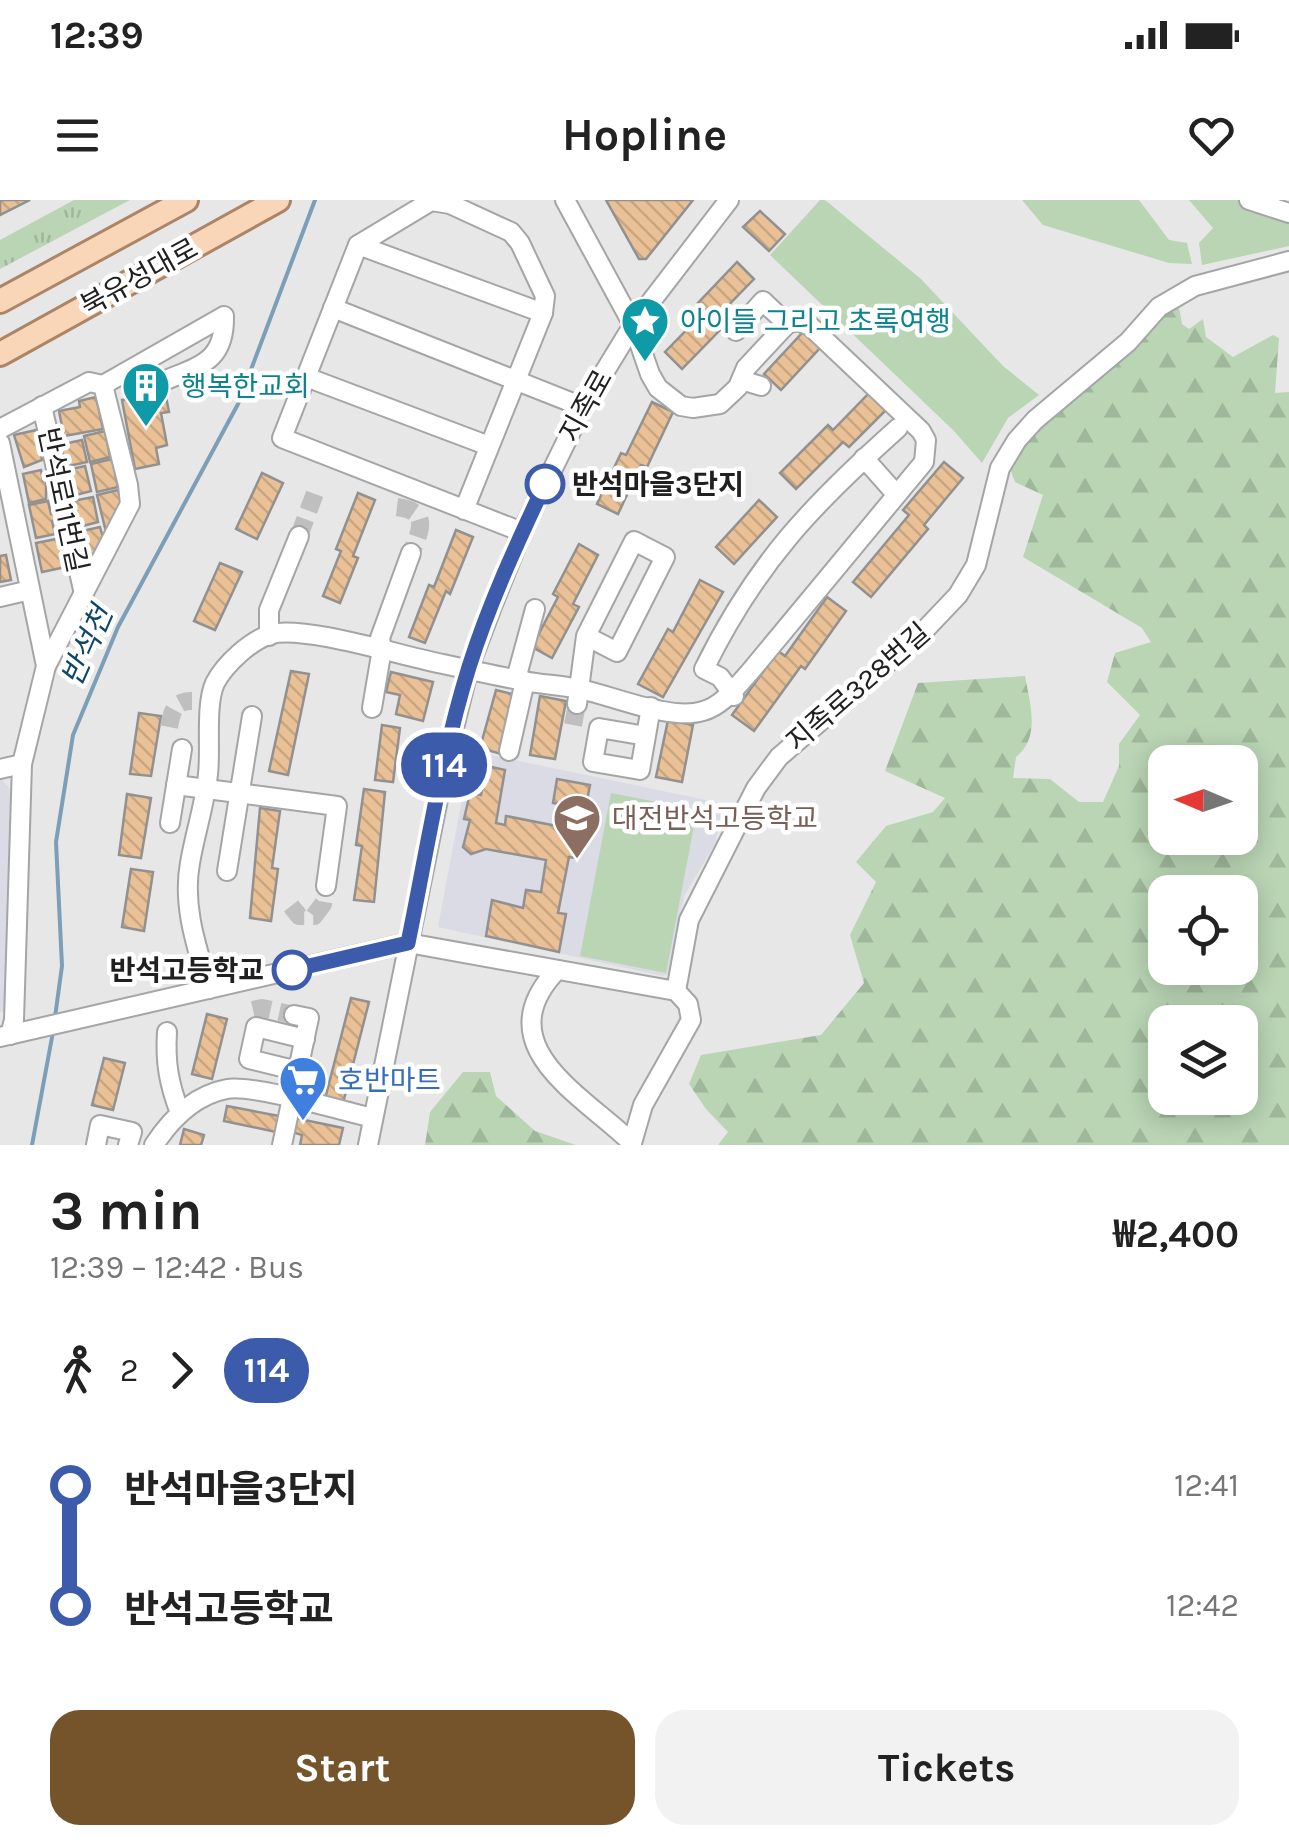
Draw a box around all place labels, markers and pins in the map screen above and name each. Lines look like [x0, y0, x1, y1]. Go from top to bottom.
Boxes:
place icon: 아이들 그리고 초록여행 [619, 295, 671, 363]
place label: 아이들 그리고 초록여행 [680, 305, 951, 338]
building icon: 행복한교회 [120, 360, 172, 428]
place label: 행복한교회 [181, 370, 310, 403]
marker: 반석마을3단지 [526, 465, 564, 503]
place label: 반석마을3단지 [572, 468, 744, 501]
school or university icon: 대전반석고등학교 [551, 792, 603, 860]
place label: 대전반석고등학교 [612, 802, 818, 835]
marker: 반석고등학교 [273, 951, 311, 989]
place label: 반석고등학교 [109, 954, 264, 987]
supermarket icon: 호반마트 [277, 1054, 329, 1122]
place label: 호반마트 [338, 1064, 441, 1097]

